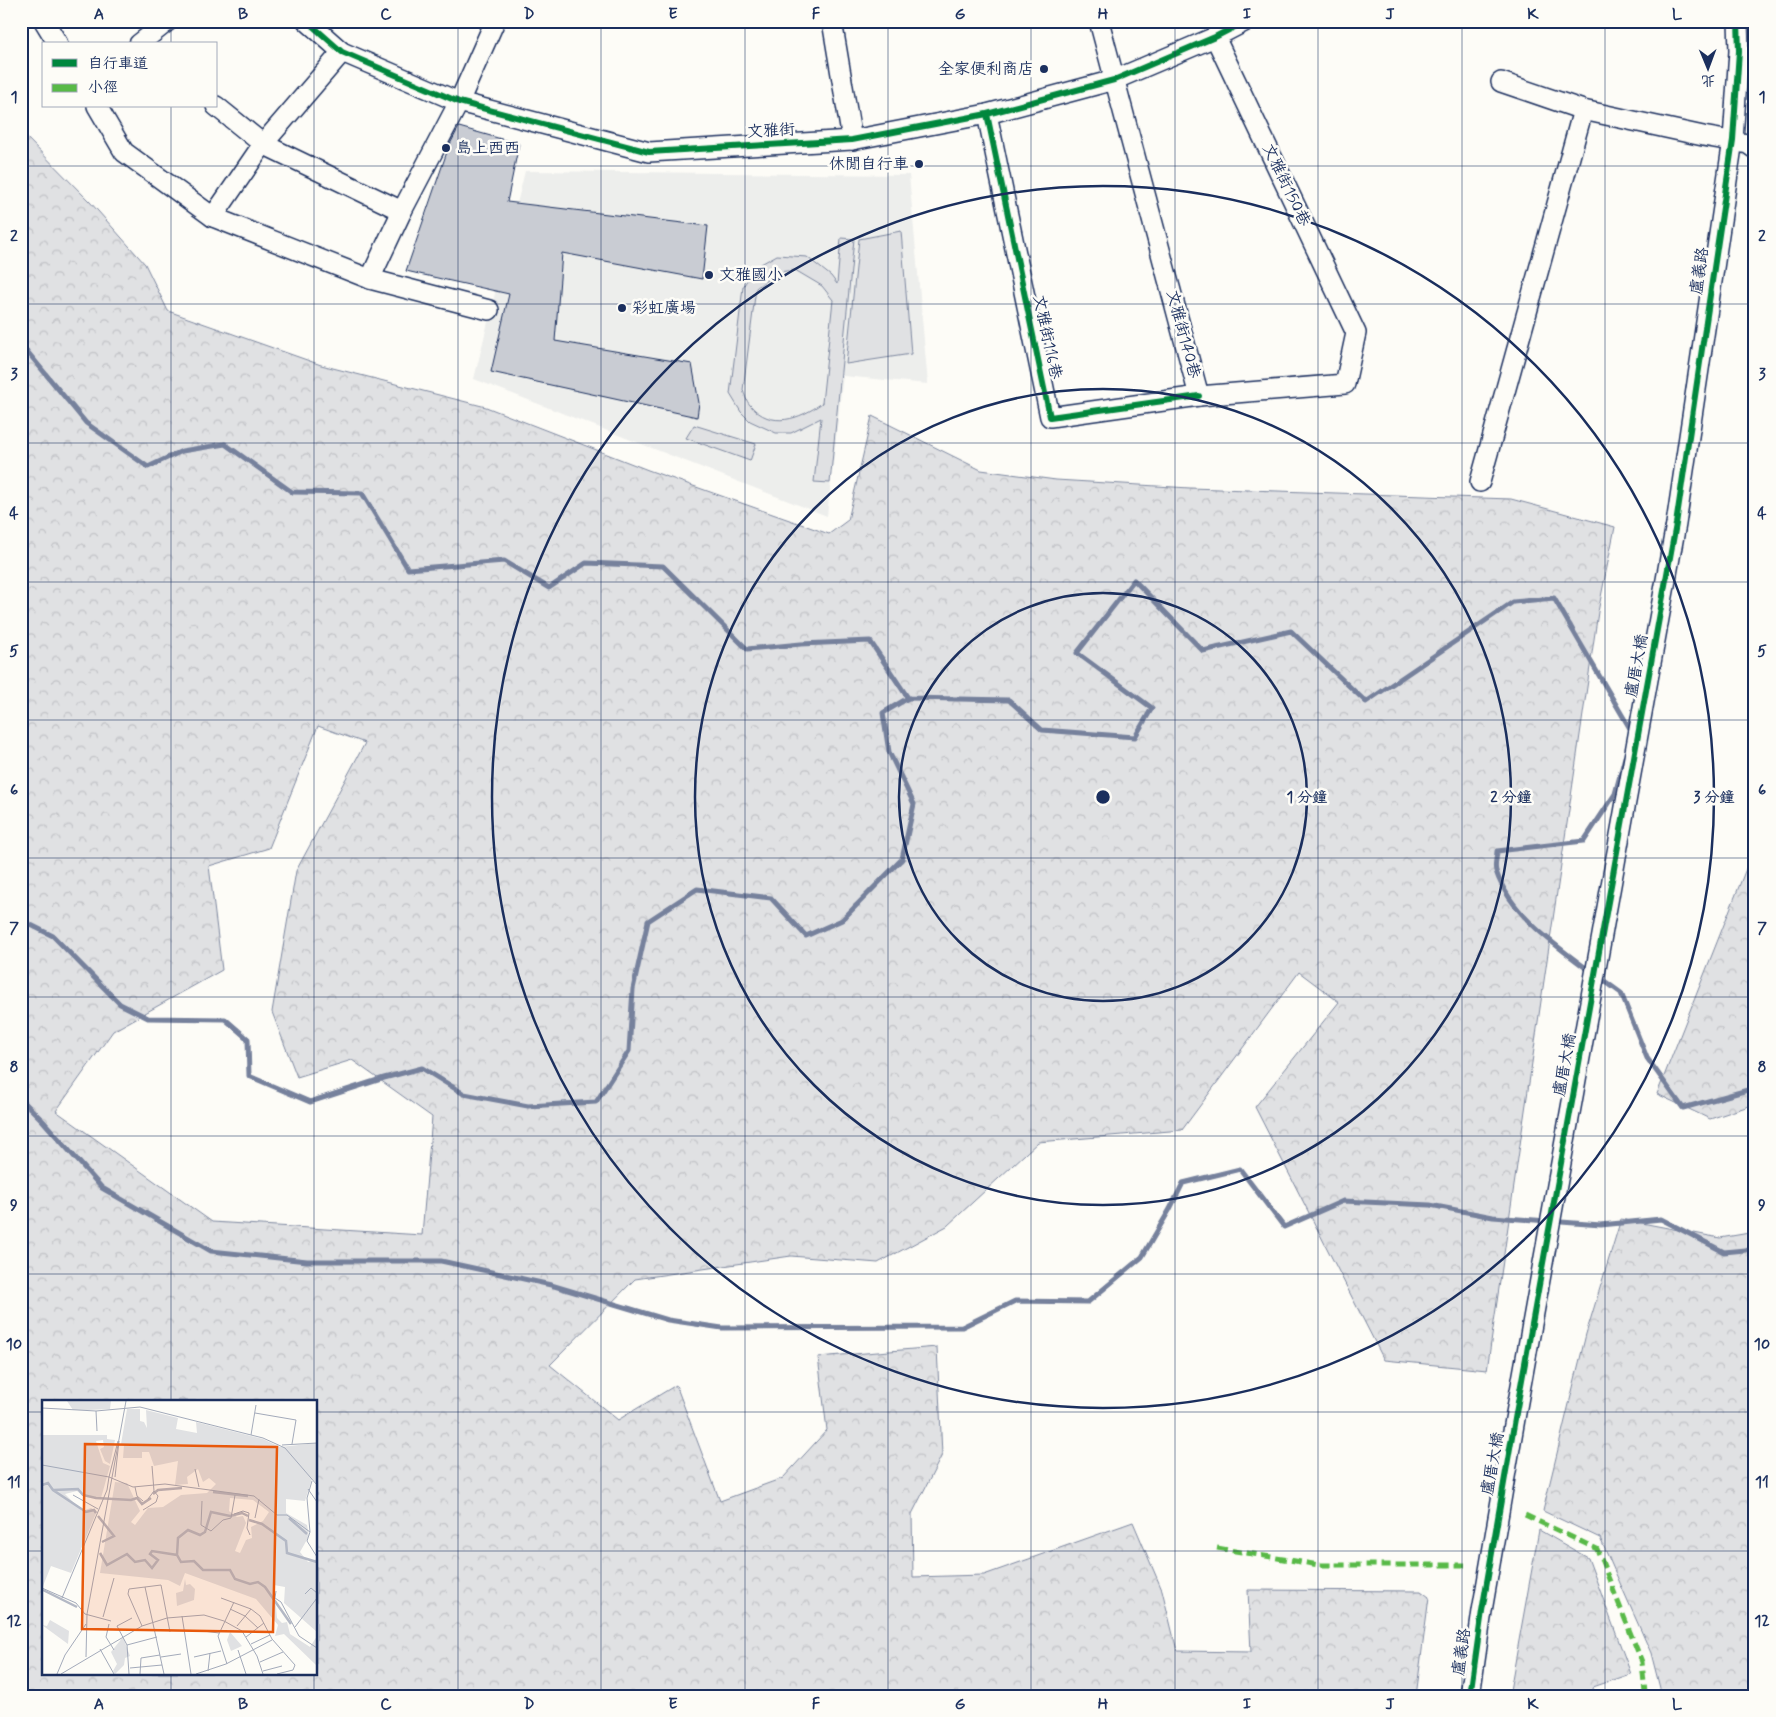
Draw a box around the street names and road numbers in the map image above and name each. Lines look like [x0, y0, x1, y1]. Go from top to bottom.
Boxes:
street label: 文雅街 [746, 119, 796, 143]
street label: 文雅街150巷 [1257, 140, 1315, 230]
street label: 盧義路 [1686, 246, 1714, 296]
street label: 文雅街140巷 [1161, 288, 1205, 380]
street label: 文雅街116巷 [1028, 293, 1066, 381]
street label: 盧厝大橋 [1621, 633, 1653, 699]
street label: 盧厝大橋 [1549, 1032, 1581, 1098]
street label: 盧厝大橋 [1477, 1431, 1509, 1497]
street label: 盧義路 [1448, 1627, 1476, 1677]

